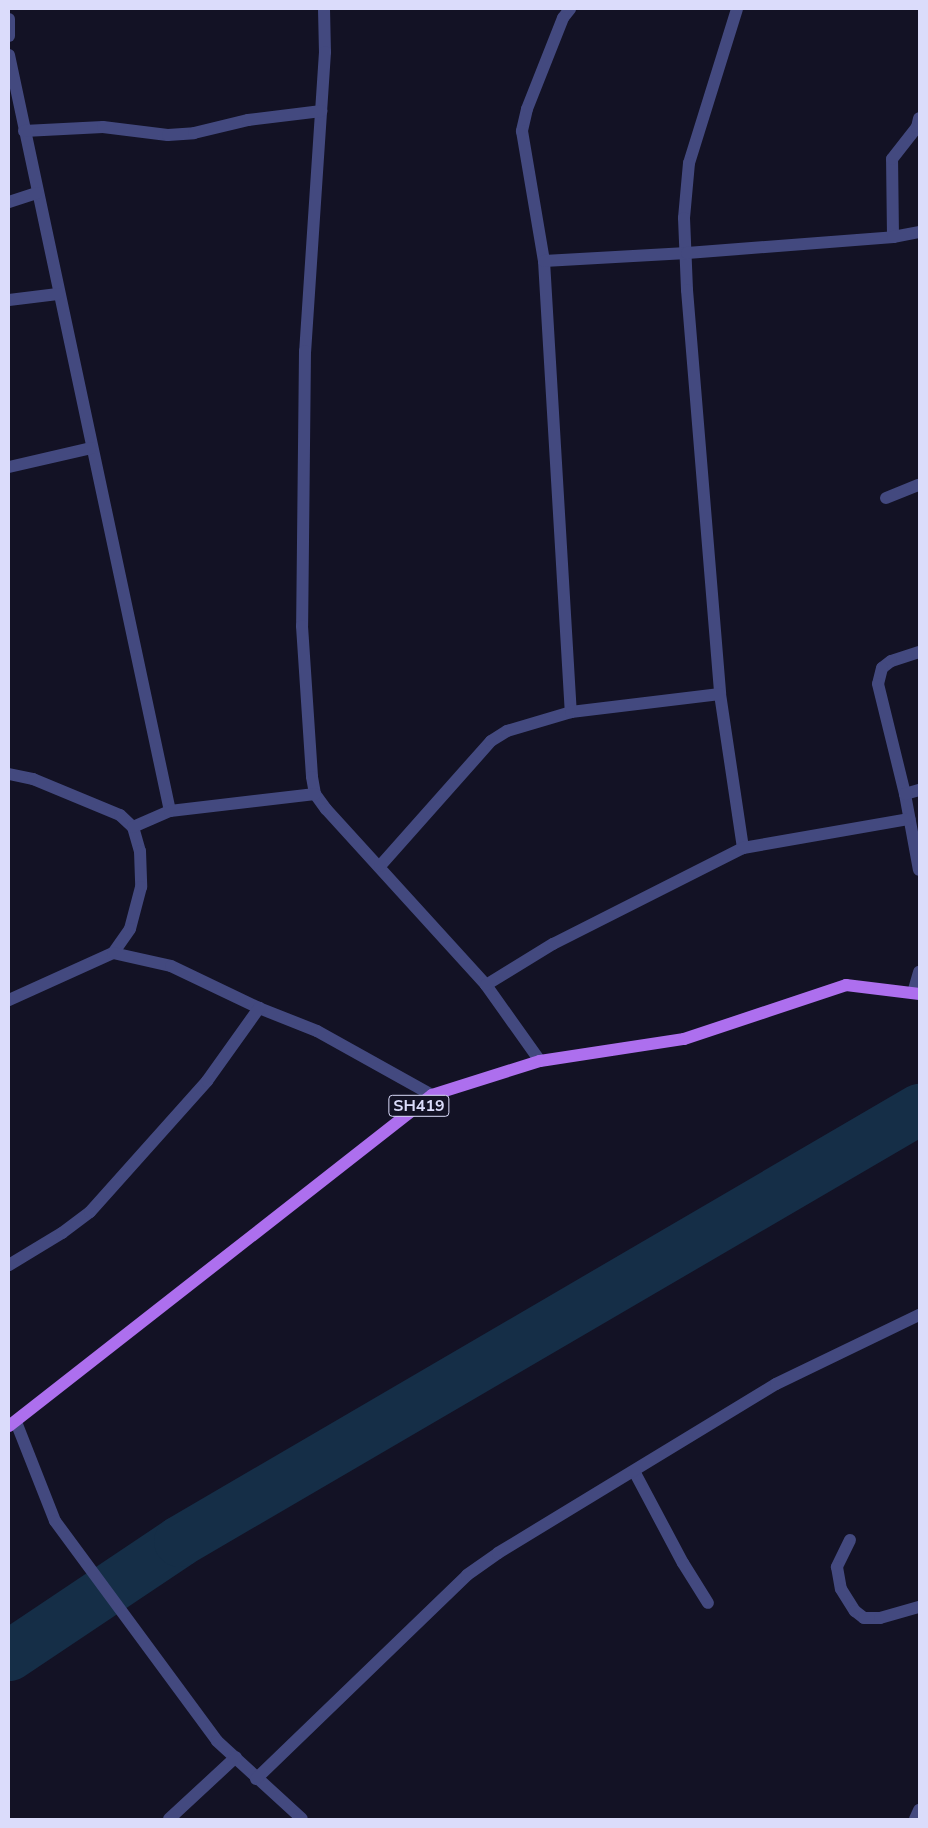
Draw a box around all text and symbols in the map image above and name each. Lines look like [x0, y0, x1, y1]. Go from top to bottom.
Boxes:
road number: SH419 [388, 1092, 450, 1120]

